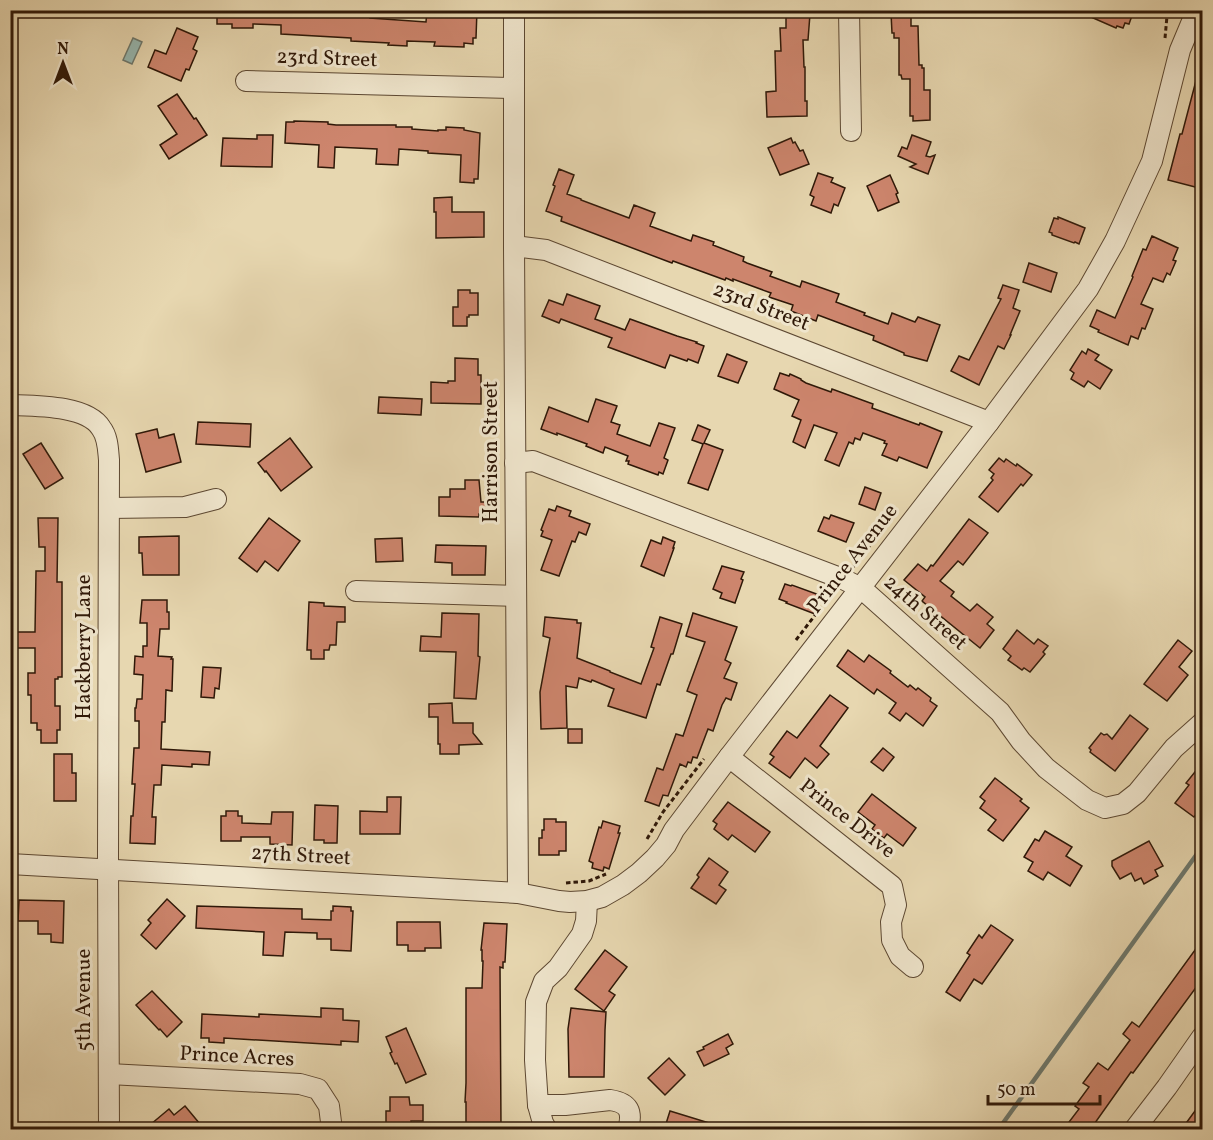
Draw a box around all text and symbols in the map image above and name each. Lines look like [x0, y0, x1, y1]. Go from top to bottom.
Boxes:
north arrow [33, 33, 93, 93]
text: N [57, 39, 69, 61]
street label: 23rd Street [276, 43, 378, 75]
street label: 23rd Street [709, 275, 813, 339]
street label: Harrison Street [477, 381, 506, 523]
street label: Prince Avenue [801, 498, 905, 620]
street label: 24th Street [877, 568, 973, 658]
street label: Hackberry Lane [70, 574, 99, 720]
street label: Prince Drive [793, 772, 901, 866]
street label: 27th Street [250, 839, 352, 873]
street label: 5th Avenue [70, 949, 99, 1051]
street label: Prince Acres [179, 1040, 295, 1074]
scale bar [988, 1068, 1100, 1106]
text: 50 m [997, 1078, 1036, 1103]

